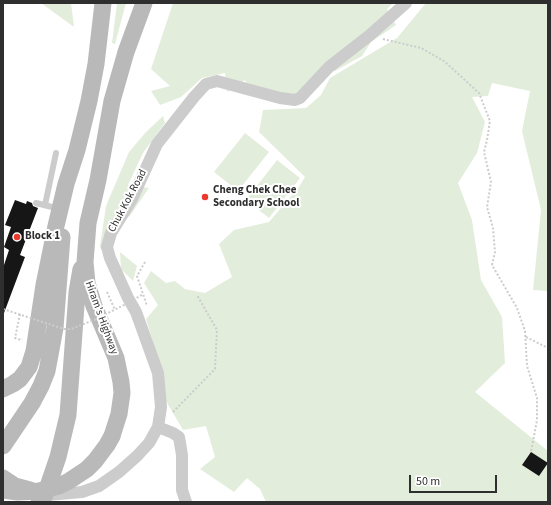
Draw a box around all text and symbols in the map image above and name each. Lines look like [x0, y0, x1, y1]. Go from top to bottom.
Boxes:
street label: Chuk Kok Road [106, 167, 150, 235]
place label: Cheng Chek Chee Secondary School [213, 184, 299, 210]
marker: Cheng Chek Chee Secondary School [200, 192, 210, 202]
place label: Block 1 [25, 230, 60, 244]
marker: Block 1 [12, 232, 22, 242]
street label: Hiram's Highway [82, 279, 120, 357]
scale bar [411, 467, 499, 493]
text: 50 m [416, 473, 440, 490]

